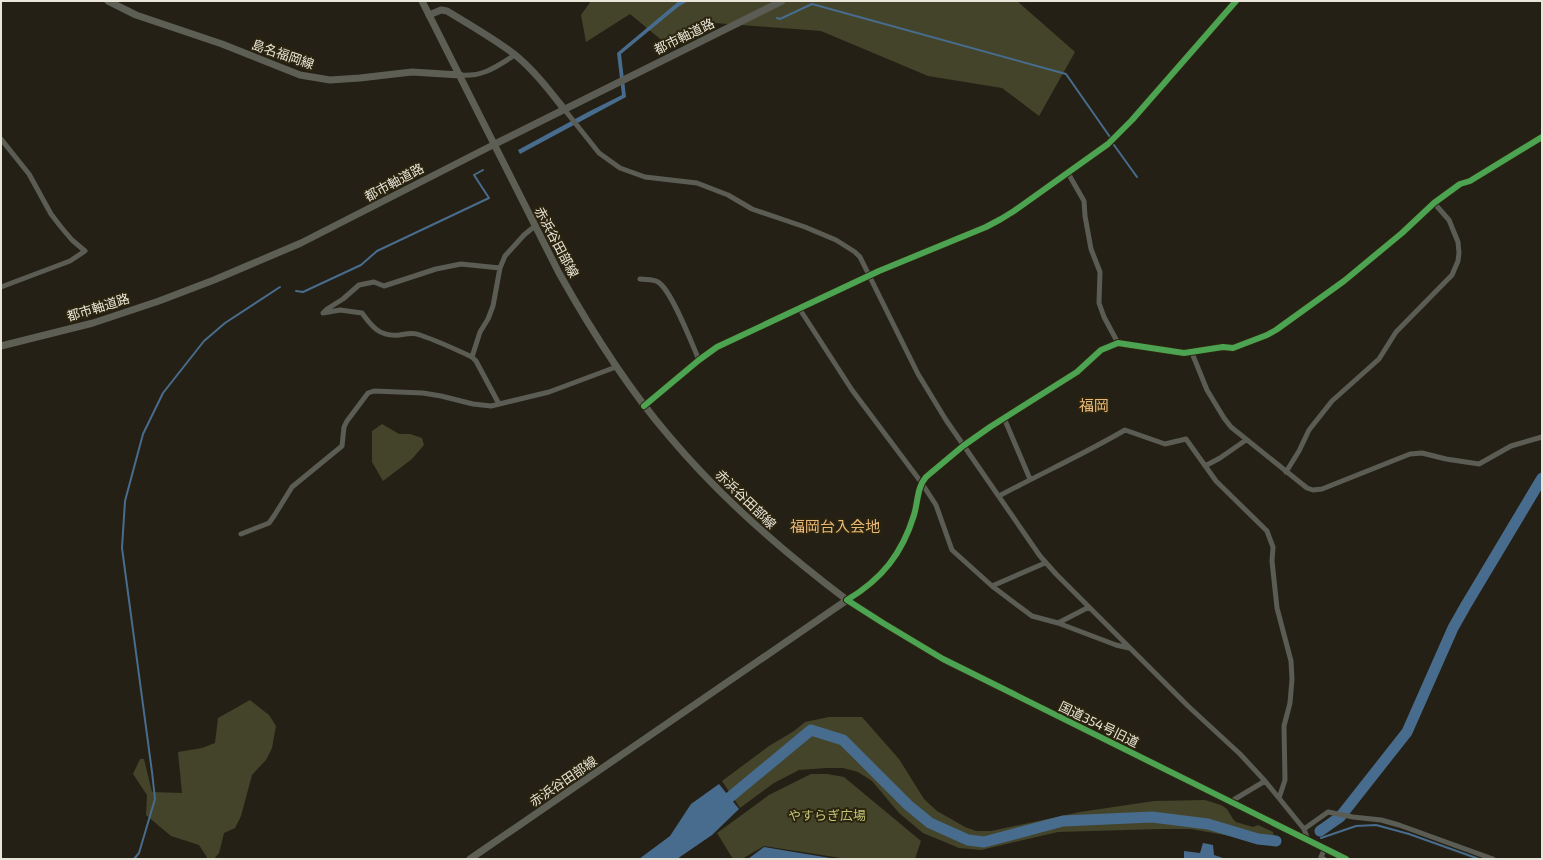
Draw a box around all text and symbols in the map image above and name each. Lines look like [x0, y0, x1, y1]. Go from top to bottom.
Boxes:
street label: 都市軸道路 [651, 15, 717, 57]
street label: 島名福岡線 [250, 36, 316, 72]
street label: 都市軸道路 [362, 160, 426, 204]
street label: 赤浜谷田部線 [532, 204, 582, 280]
street label: 都市軸道路 [65, 290, 131, 324]
district label: 福岡 [1079, 396, 1109, 414]
street label: 赤浜谷田部線 [712, 466, 780, 532]
district label: 福岡台入会地 [790, 517, 880, 535]
street label: 国道354号旧道 [1056, 698, 1142, 750]
street label: 赤浜谷田部線 [526, 753, 600, 809]
park label: やすらぎ広場 [788, 807, 866, 823]

